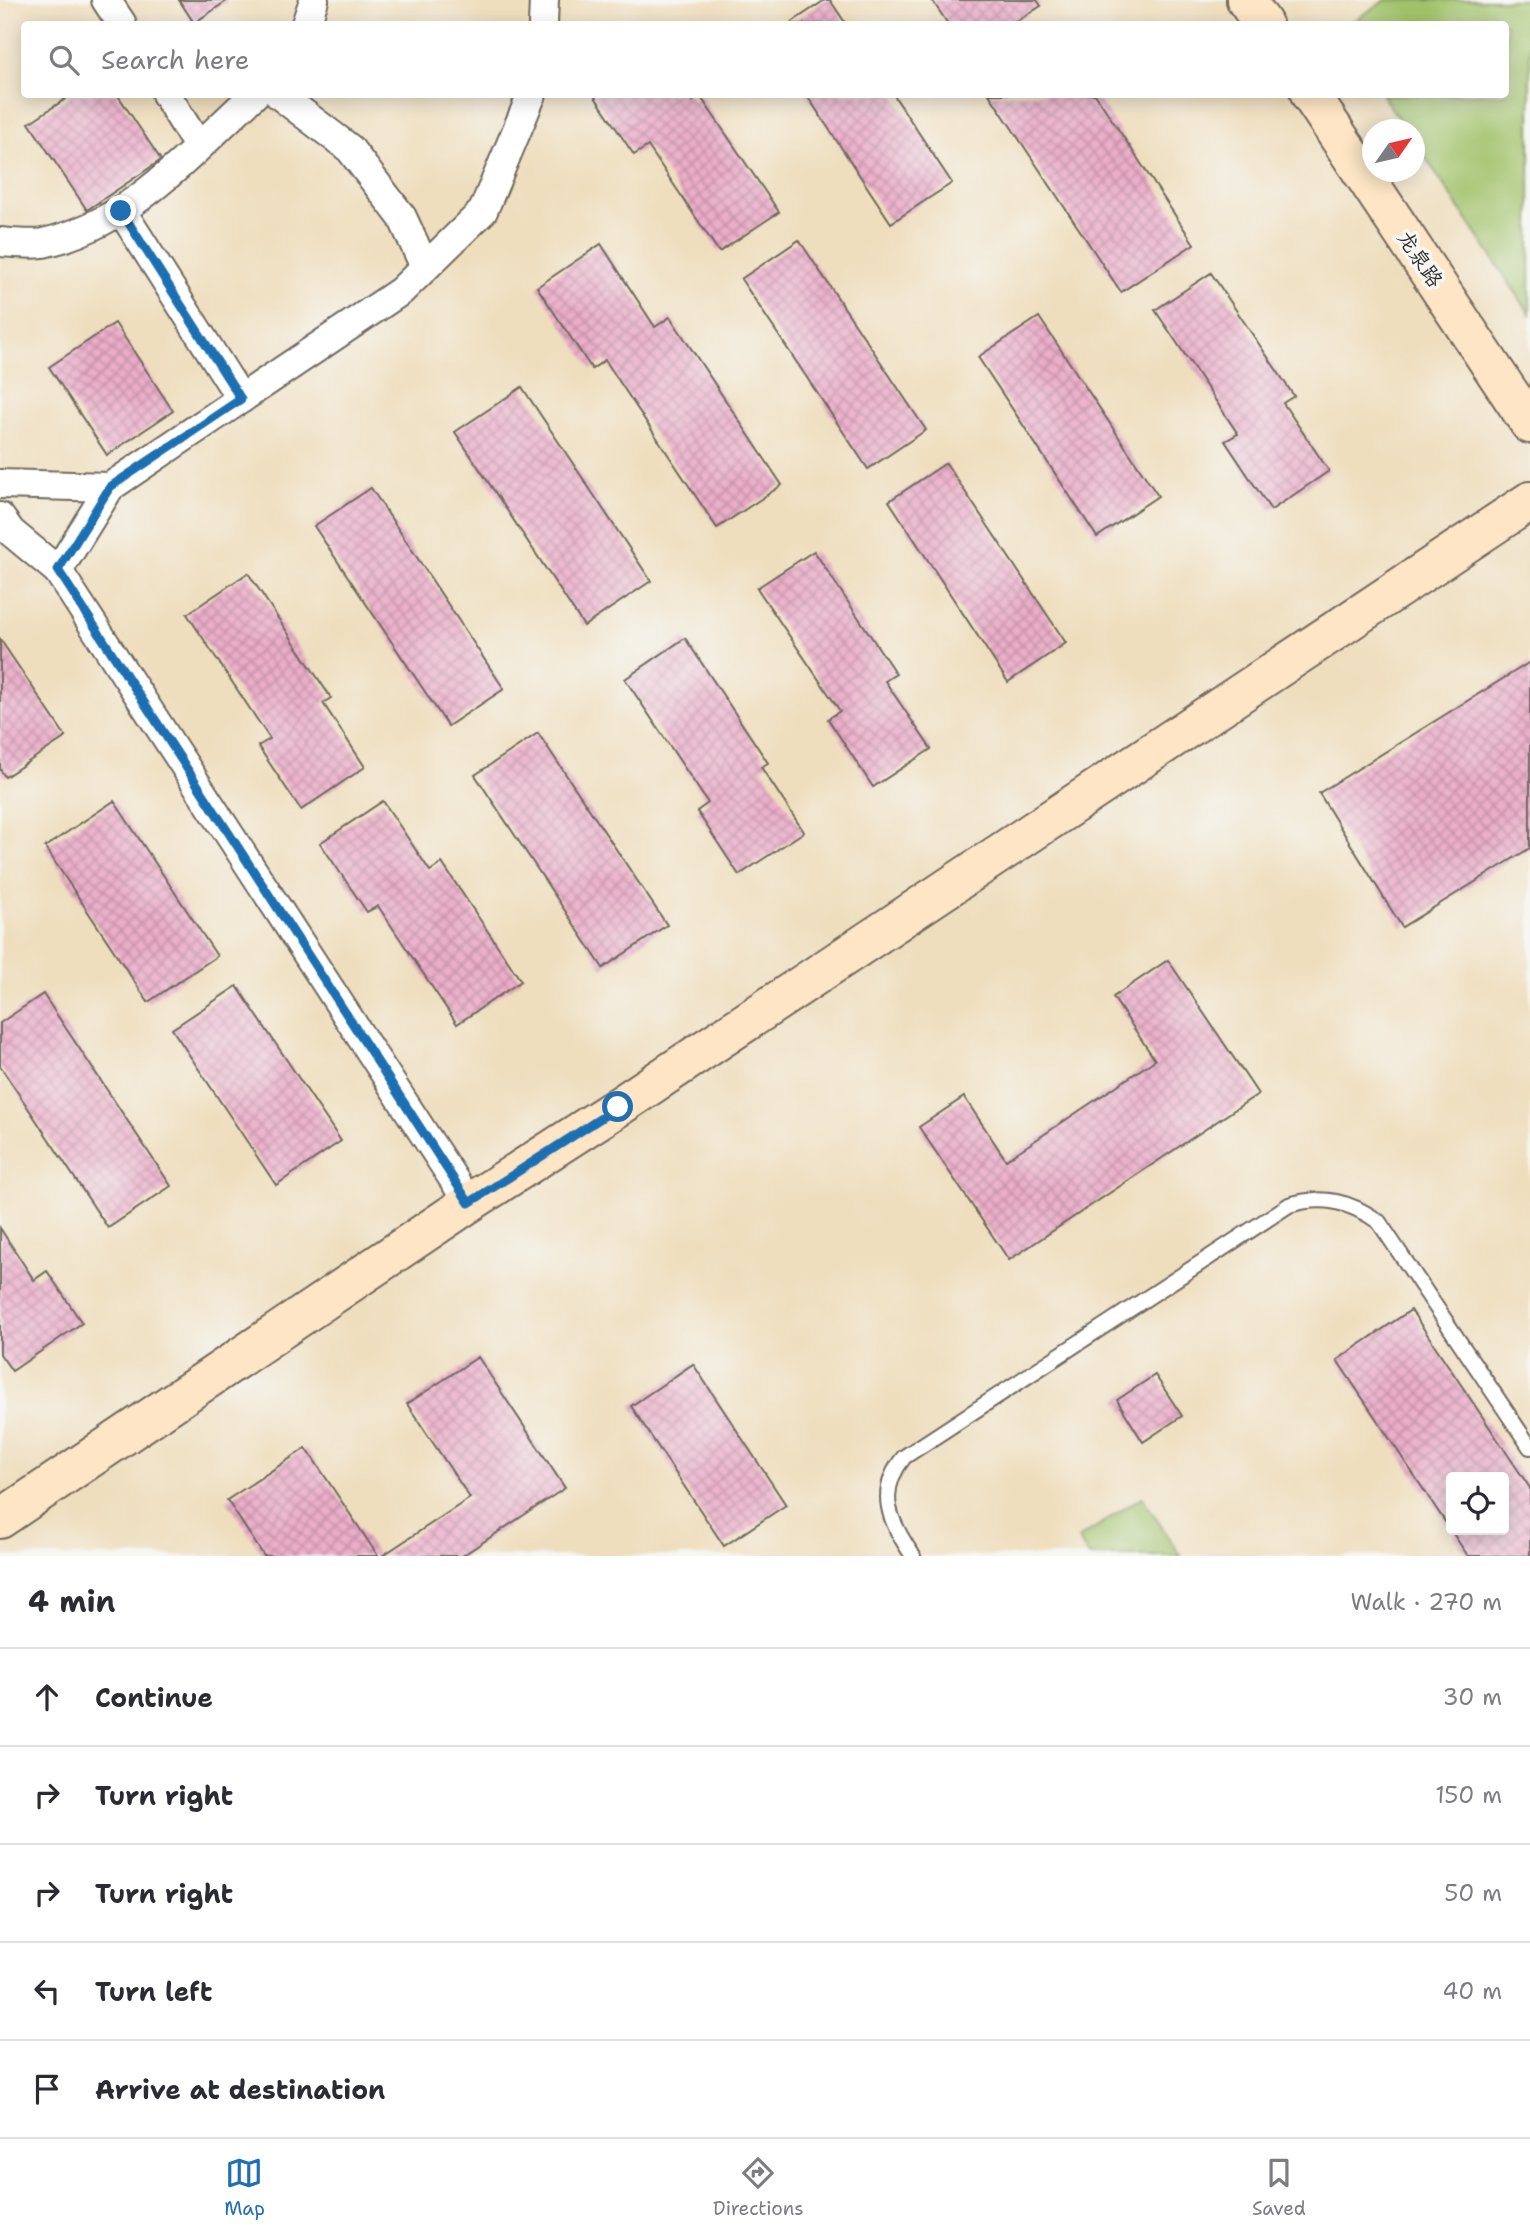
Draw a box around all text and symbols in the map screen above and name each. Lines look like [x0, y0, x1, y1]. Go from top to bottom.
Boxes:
search box [21, 21, 1509, 98]
icon: search [45, 41, 83, 79]
text: Search here [101, 42, 250, 77]
north arrow [1362, 119, 1425, 182]
route end [105, 195, 136, 226]
street label: 龙泉路 [1391, 225, 1449, 293]
route start [602, 1091, 633, 1122]
map controls [1446, 1472, 1509, 1535]
button: locate [1446, 1472, 1509, 1535]
text: 4 min [28, 1581, 115, 1622]
text: Walk · 270 m [1350, 1587, 1502, 1617]
icon: ahead [28, 1678, 66, 1716]
text: Continue [95, 1680, 213, 1715]
text: 30 m [1443, 1682, 1502, 1712]
icon: right [28, 1776, 66, 1814]
text: Turn right [95, 1778, 233, 1813]
text: 150 m [1435, 1780, 1502, 1810]
icon: right [28, 1874, 66, 1912]
text: Turn right [95, 1876, 233, 1911]
text: 50 m [1444, 1878, 1502, 1908]
icon: left [28, 1972, 66, 2010]
text: Turn left [95, 1974, 212, 2009]
text: 40 m [1442, 1976, 1502, 2006]
icon: arrive [28, 2070, 66, 2108]
text: Arrive at destination [95, 2072, 385, 2107]
tab: Map [224, 2154, 265, 2221]
tab: Directions [713, 2154, 804, 2221]
tab: Saved [1252, 2154, 1306, 2221]

